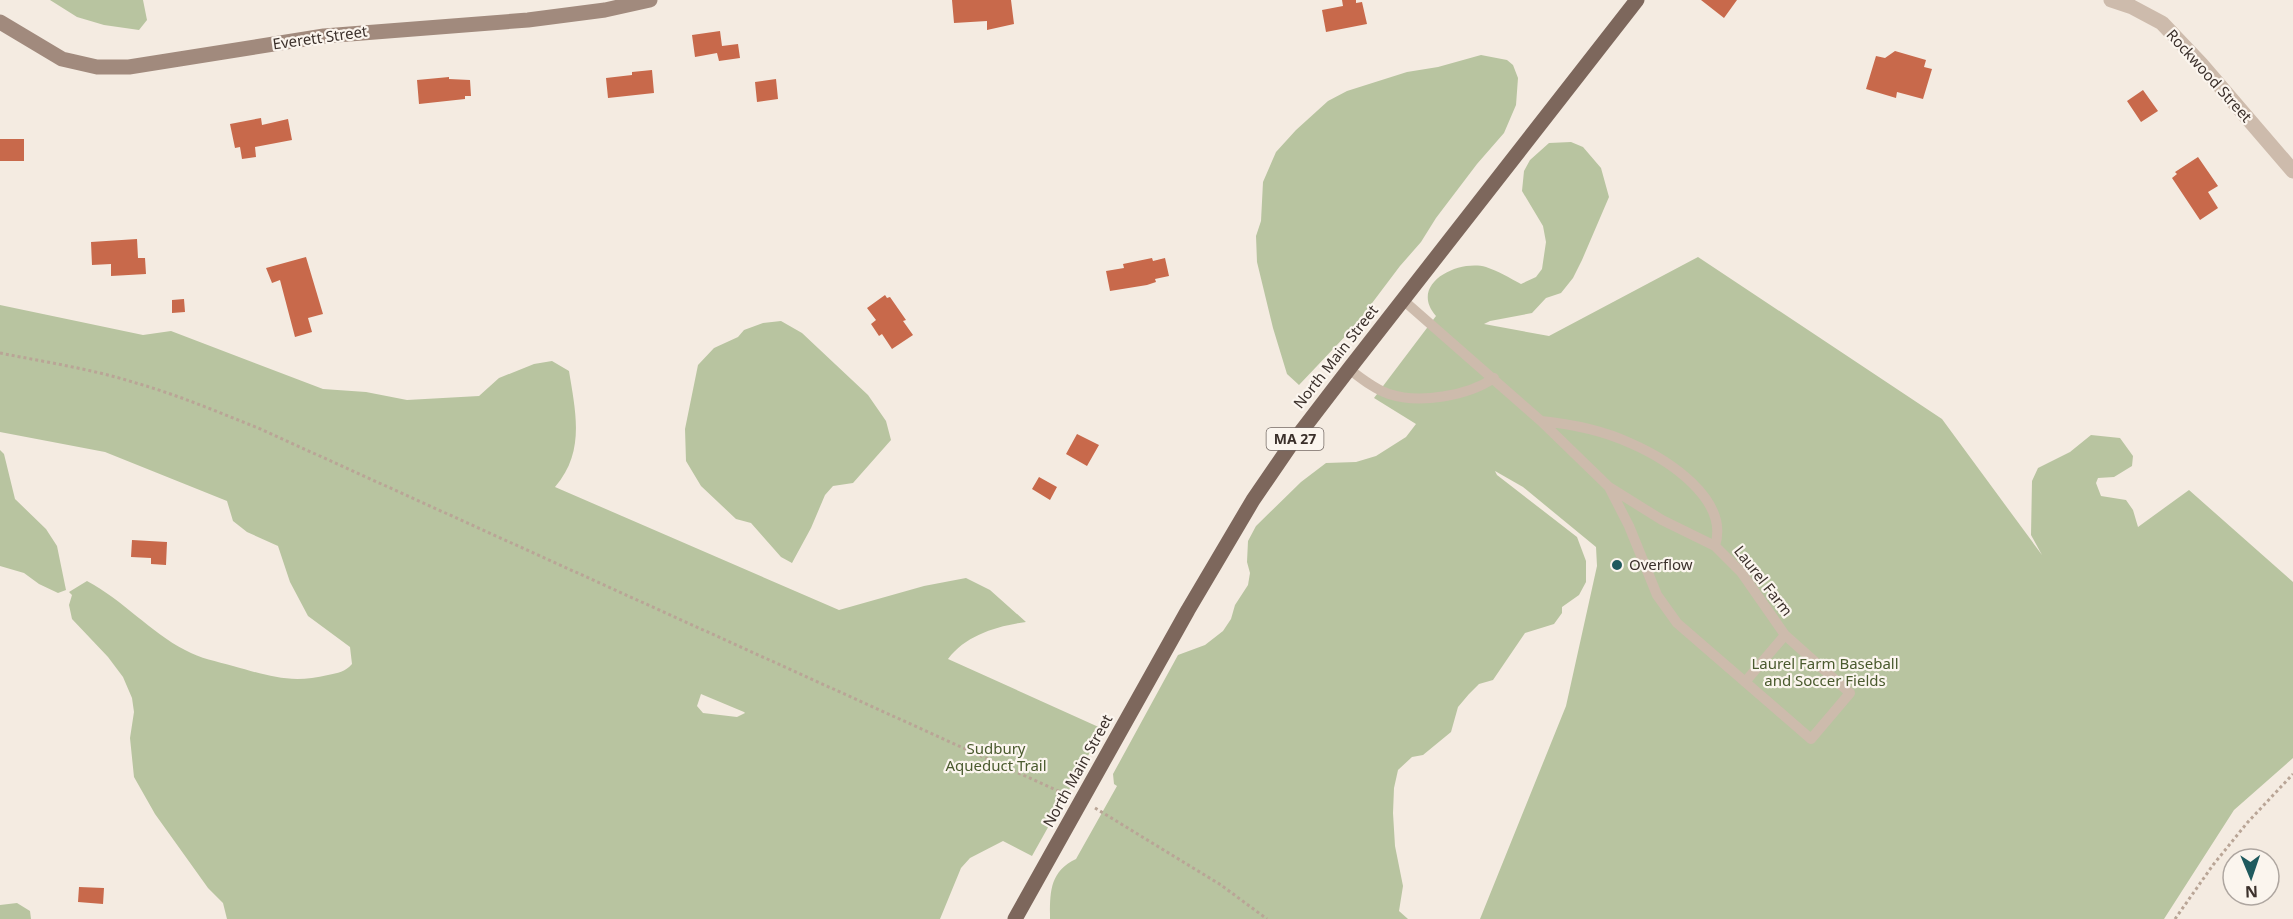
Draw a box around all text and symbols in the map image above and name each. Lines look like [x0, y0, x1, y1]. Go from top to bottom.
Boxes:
street label: Everett Street [271, 20, 369, 54]
street label: Rockwood Street [2163, 25, 2257, 127]
street label: North Main Street [1288, 300, 1382, 412]
road number: MA 27 [1266, 428, 1324, 450]
street label: Laurel Farm [1730, 541, 1798, 620]
place label: Overflow [1629, 554, 1693, 574]
marker: Overflow [1610, 558, 1624, 572]
park label: Laurel Farm Baseball and Soccer Fields [1751, 653, 1899, 690]
street label: North Main Street [1038, 710, 1117, 831]
park label: Sudbury Aqueduct Trail [945, 738, 1047, 775]
north arrow [2221, 847, 2281, 907]
text: N [2245, 881, 2258, 903]

